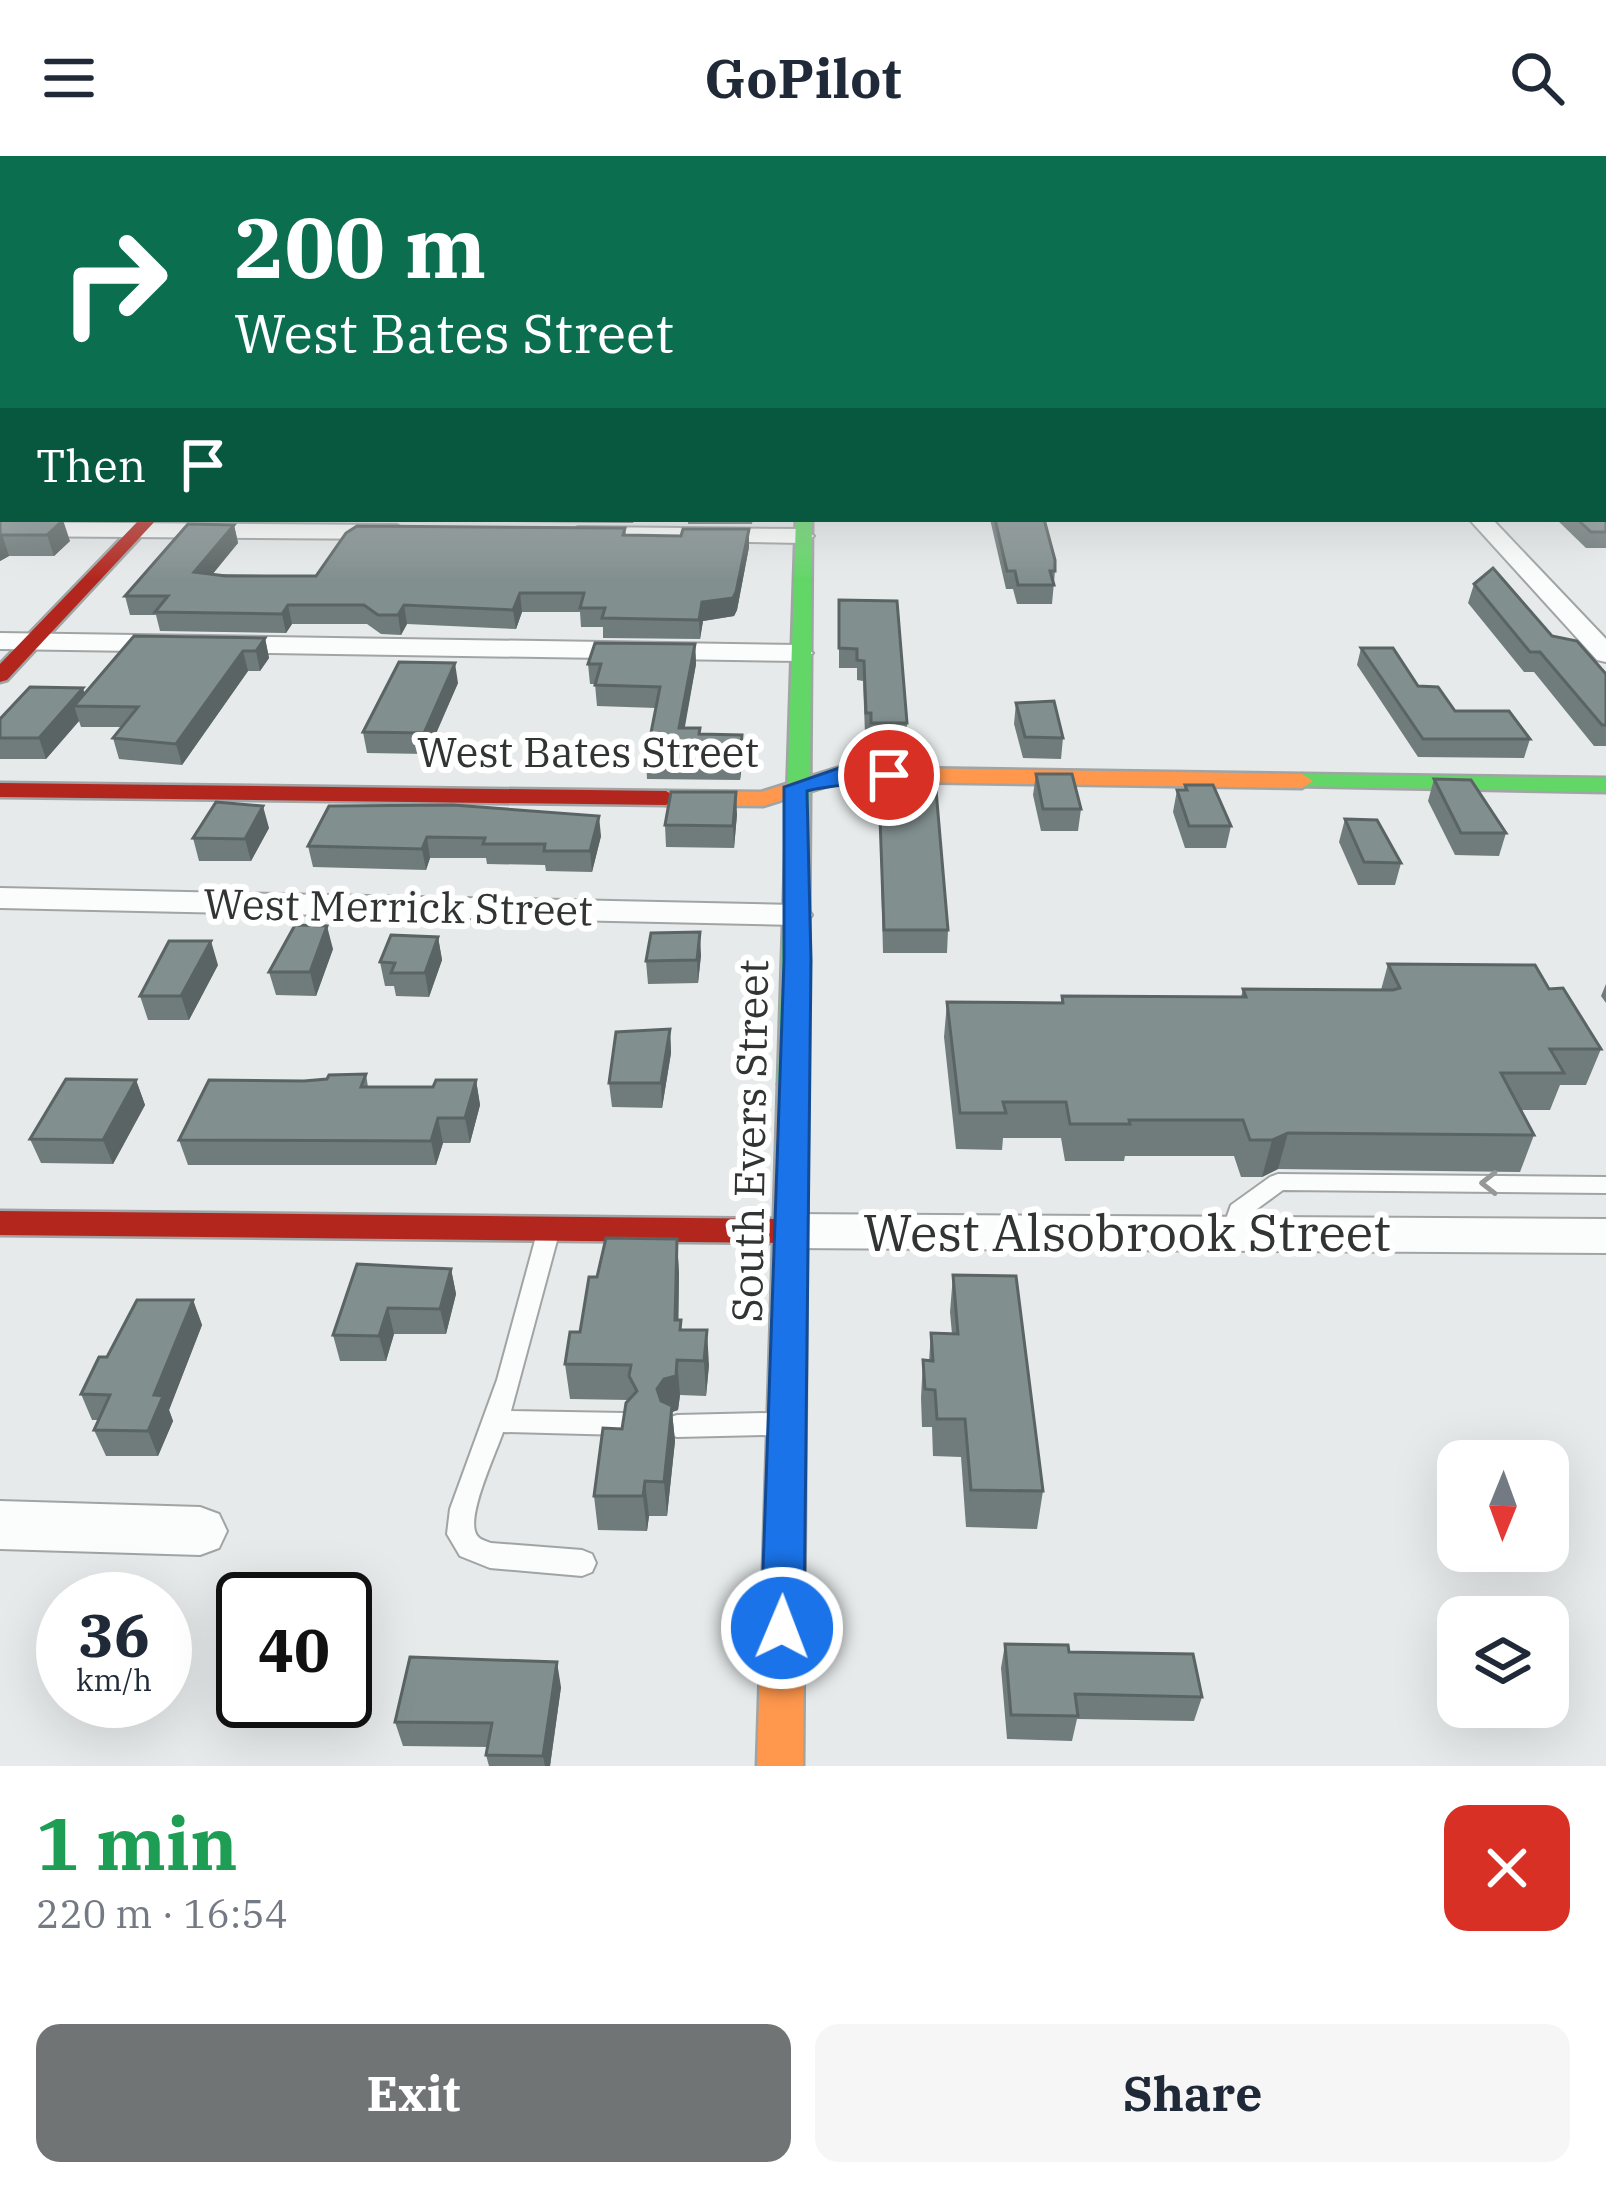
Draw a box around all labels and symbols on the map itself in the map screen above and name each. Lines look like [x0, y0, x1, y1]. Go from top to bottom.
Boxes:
street label: West Bates Street [417, 724, 759, 779]
pin [838, 724, 940, 826]
street label: West Merrick Street [203, 876, 593, 937]
street label: South Evers Street [719, 959, 780, 1323]
one-way arrow [1479, 1170, 1497, 1196]
street label: West Alsobrook Street [863, 1199, 1391, 1265]
north arrow [1437, 1440, 1569, 1572]
position arrow [719, 1565, 845, 1691]
speed limit sign: 40 [216, 1572, 372, 1728]

